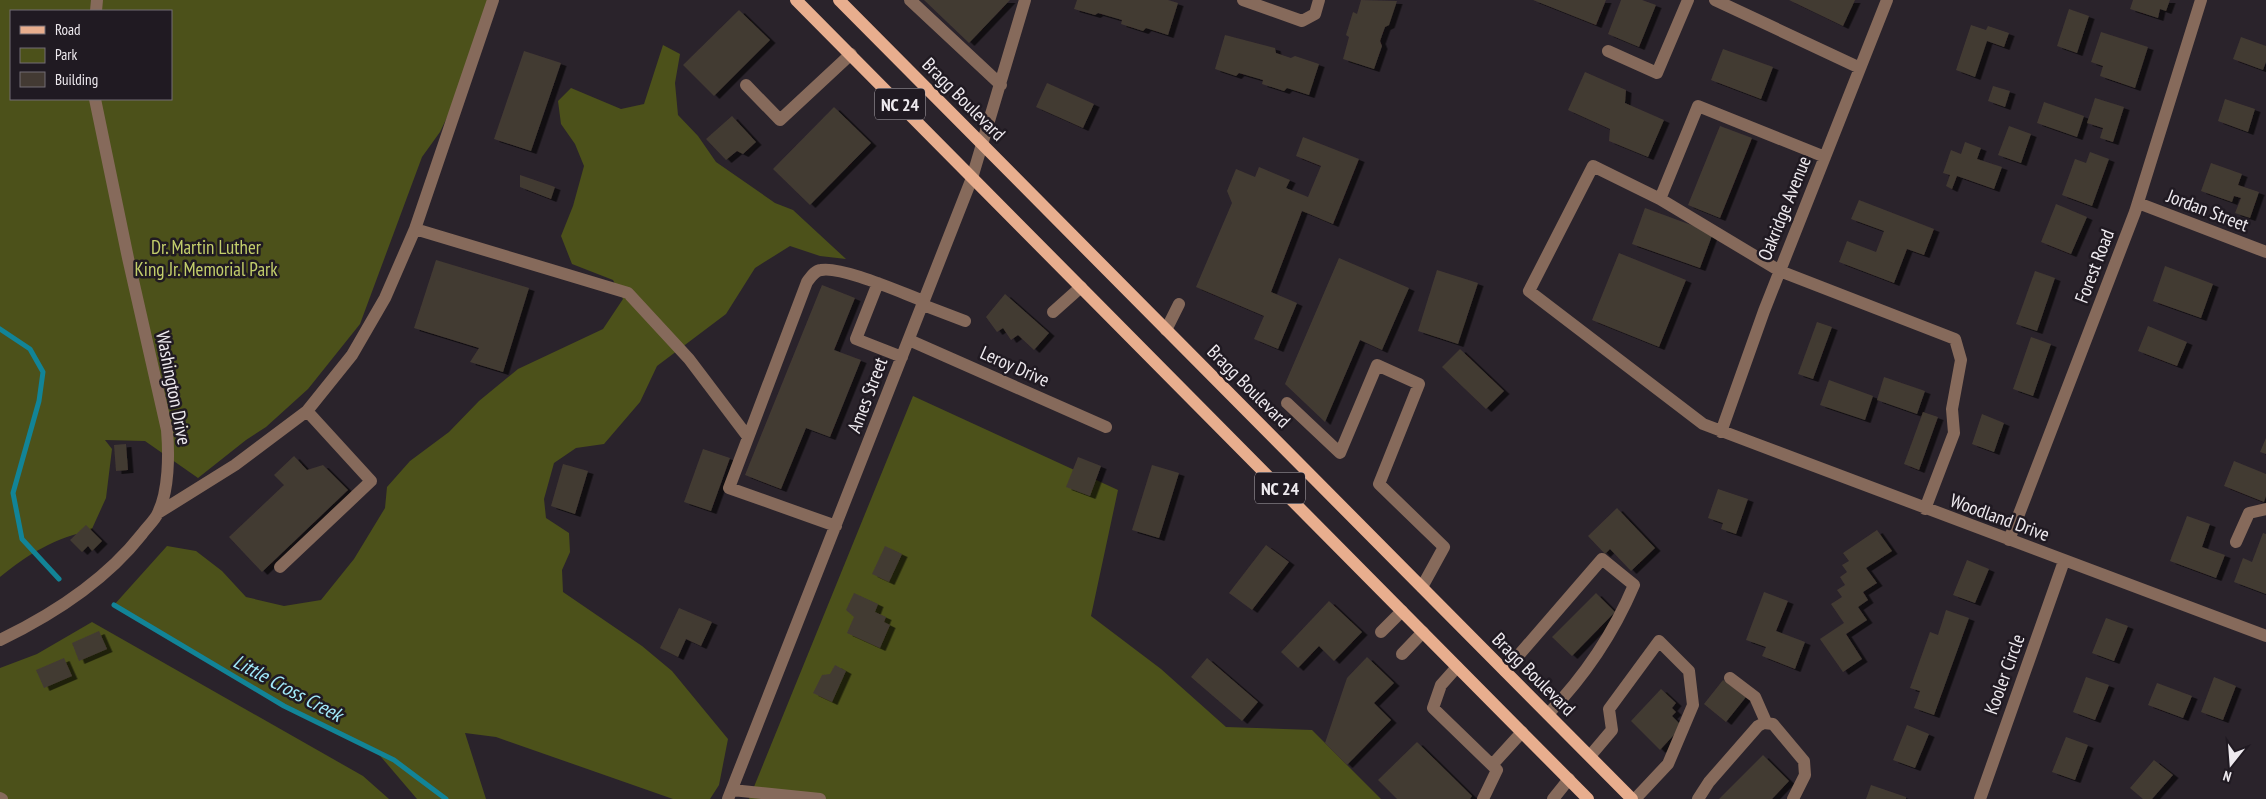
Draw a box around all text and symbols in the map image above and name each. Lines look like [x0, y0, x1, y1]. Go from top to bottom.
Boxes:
legend [10, 10, 172, 100]
text: Road [55, 20, 81, 39]
text: Park [55, 45, 77, 64]
street label: Bragg Boulevard [917, 52, 1011, 146]
text: Building [55, 70, 98, 89]
road number: NC 24 [875, 88, 925, 120]
street label: Oakridge Avenue [1752, 152, 1816, 264]
street label: Jordan Street [2163, 183, 2253, 237]
street label: Forest Road [2069, 226, 2119, 306]
park label: Dr. Martin Luther King Jr. Memorial Park [134, 235, 278, 281]
street label: Washington Drive [151, 329, 197, 447]
street label: Bragg Boulevard [1202, 339, 1296, 433]
street label: Leroy Drive [977, 340, 1053, 392]
street label: Ames Street [842, 353, 893, 436]
road number: NC 24 [1255, 472, 1305, 503]
street label: Woodland Drive [1947, 488, 2053, 546]
street label: Bragg Boulevard [1487, 627, 1581, 721]
street label: Kooler Circle [1978, 630, 2030, 717]
water label: Little Cross Creek [229, 648, 349, 729]
north arrow [2206, 739, 2256, 789]
text: N [2221, 767, 2233, 786]

